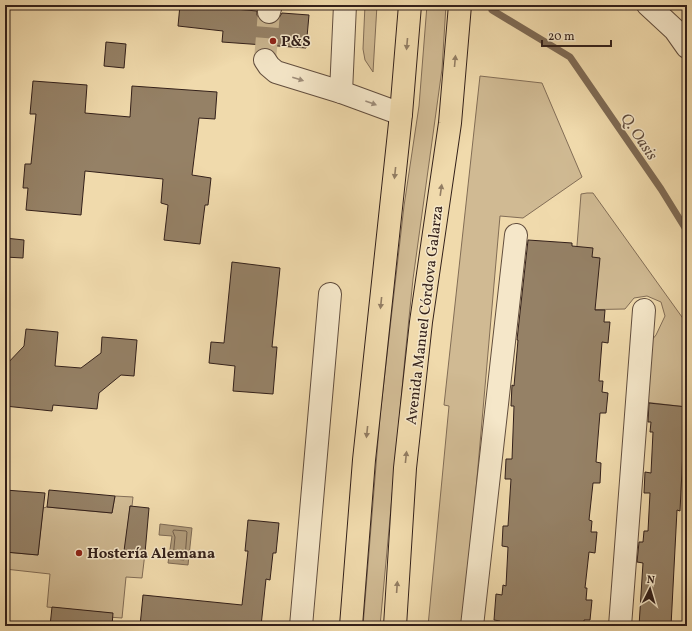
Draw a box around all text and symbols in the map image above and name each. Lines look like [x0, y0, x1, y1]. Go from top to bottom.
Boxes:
scale bar [542, 22, 611, 48]
text: 20 m [548, 29, 575, 45]
place label: P&S [281, 32, 311, 53]
marker: P&S [268, 36, 278, 46]
one-way arrow [403, 38, 410, 50]
one-way arrow [452, 55, 459, 67]
one-way arrow [292, 76, 304, 82]
one-way arrow [365, 100, 377, 106]
water label: Q. Oasis [615, 109, 662, 165]
one-way arrow [391, 167, 398, 179]
one-way arrow [438, 184, 444, 196]
street label: Avenida Manuel Córdova Galarza [402, 204, 449, 426]
one-way arrow [378, 297, 384, 309]
one-way arrow [364, 426, 371, 438]
one-way arrow [403, 451, 409, 463]
place label: Hostería Alemana [87, 544, 215, 565]
marker: Hostería Alemana [74, 548, 84, 558]
north arrow [630, 569, 670, 609]
text: N [646, 573, 655, 588]
one-way arrow [394, 581, 401, 593]

